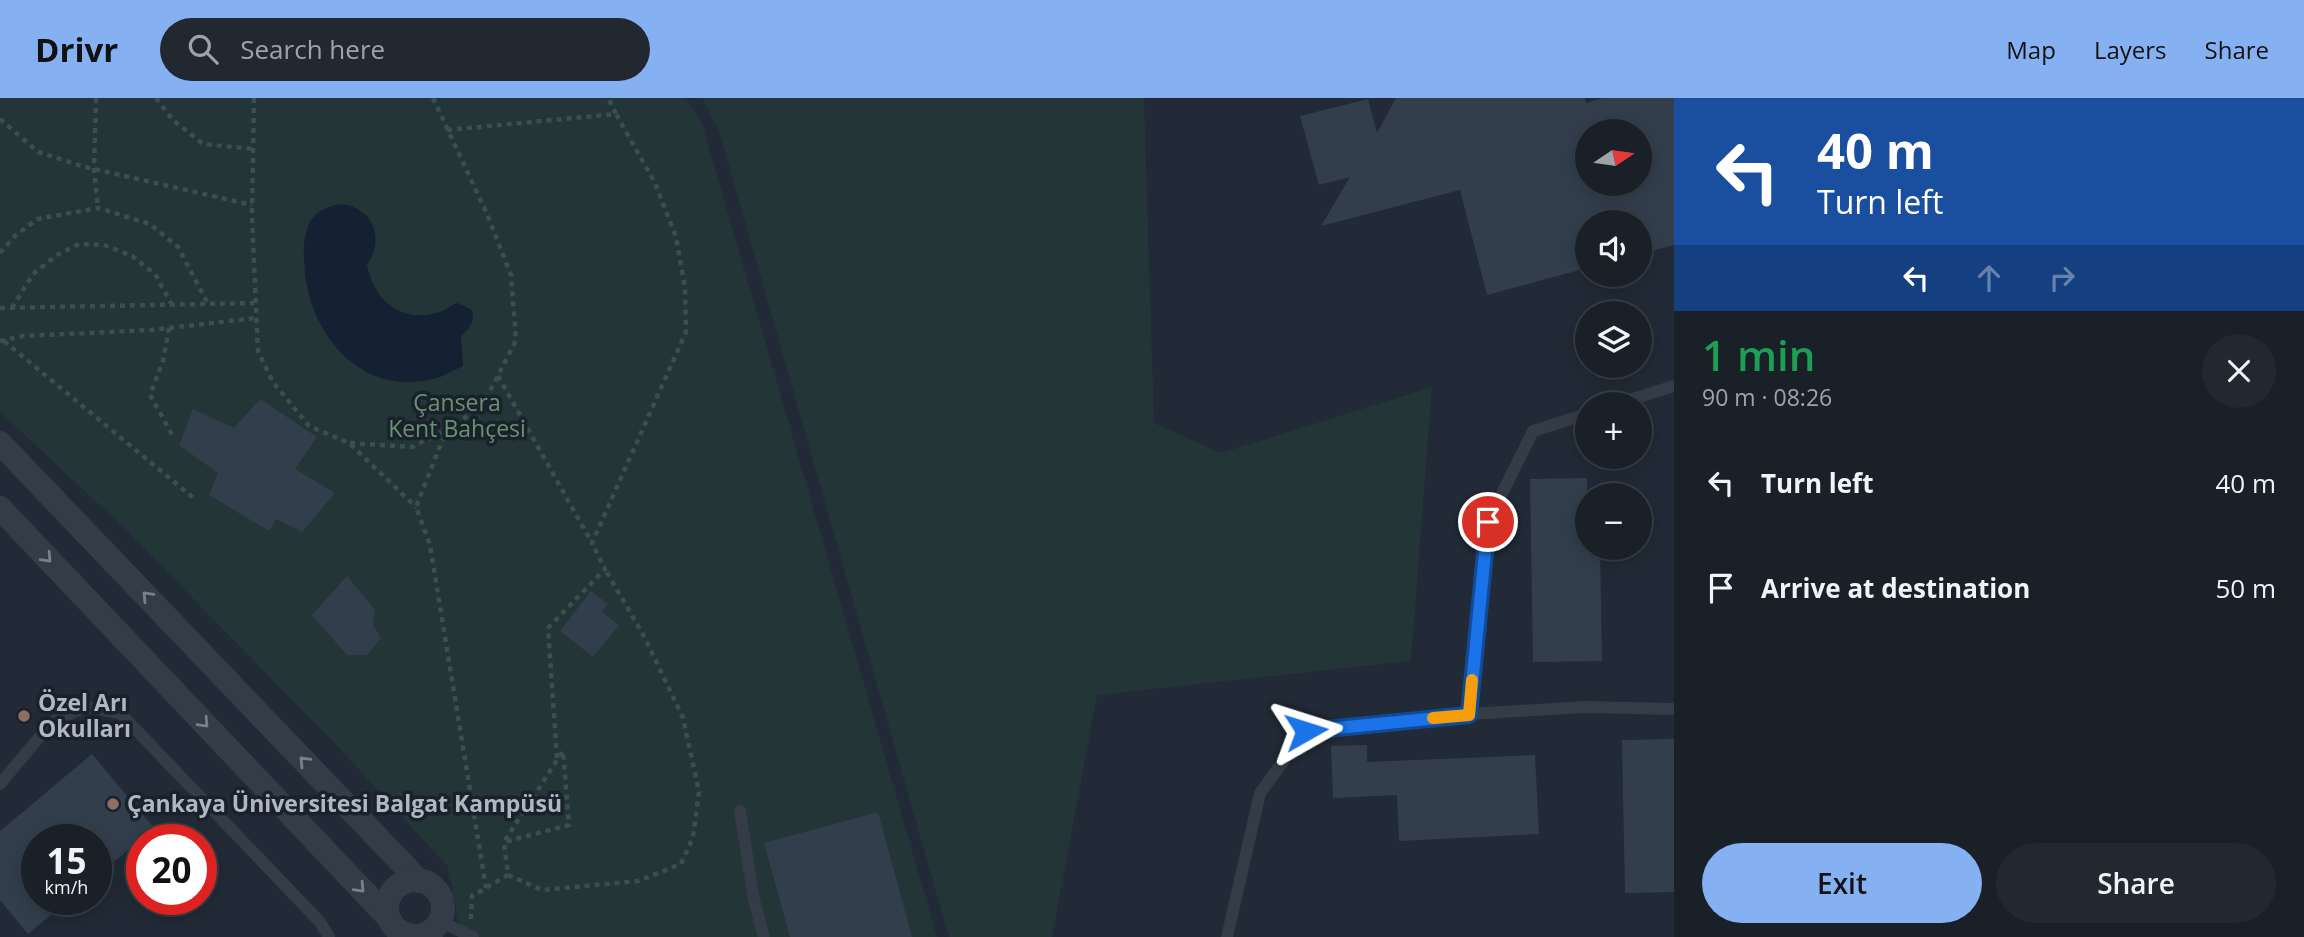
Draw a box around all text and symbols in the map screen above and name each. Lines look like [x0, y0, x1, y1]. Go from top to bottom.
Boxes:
search box [160, 18, 650, 81]
text: Drivr [35, 27, 118, 72]
icon: search [184, 30, 222, 68]
text: Search here [240, 31, 385, 67]
text: Map [2006, 33, 2056, 66]
text: Layers [2094, 33, 2167, 66]
text: Share [2205, 33, 2269, 66]
text: 40 m [1817, 117, 1934, 183]
north arrow [1575, 119, 1652, 196]
map controls [1575, 119, 1652, 560]
icon: left [1702, 126, 1793, 217]
text: Turn left [1817, 180, 1943, 223]
button: sound [1575, 210, 1652, 287]
icon: left [1897, 259, 1935, 297]
icon: ahead [1970, 259, 2008, 297]
icon: right [2043, 259, 2081, 297]
button: layers [1575, 301, 1652, 378]
text: 1 min [1702, 326, 1815, 383]
button: close [2202, 334, 2276, 408]
text: 90 m · 08:26 [1702, 381, 1832, 413]
park label: Çansera Kent Bahçesi [388, 386, 526, 444]
button: + [1575, 392, 1652, 469]
icon: left [1702, 464, 1740, 502]
text: Turn left [1761, 465, 1873, 501]
text: 40 m [2215, 465, 2276, 501]
button: − [1575, 483, 1652, 560]
pin [1458, 492, 1518, 552]
icon: arrive [1469, 503, 1507, 541]
one-way arrow [39, 550, 51, 563]
icon: arrive [1702, 569, 1740, 607]
text: Arrive at destination [1761, 570, 2030, 606]
text: 50 m [2215, 570, 2276, 606]
one-way arrow [142, 591, 155, 604]
place label: Özel Arı Okulları [38, 686, 131, 744]
position arrow [1269, 694, 1343, 768]
marker: Özel Arı Okulları [16, 708, 32, 724]
one-way arrow [195, 715, 208, 728]
one-way arrow [299, 756, 312, 769]
place label: Çankaya Üniversitesi Balgat Kampüsü [127, 787, 562, 819]
marker: Çankaya Üniversitesi Balgat Kampüsü [105, 796, 121, 812]
speed limit sign: 20 [126, 824, 217, 915]
text: 15 [46, 837, 87, 884]
button: Exit [1702, 843, 1982, 923]
button: Share [1996, 843, 2276, 923]
text: km/h [45, 875, 88, 899]
one-way arrow [352, 880, 365, 893]

